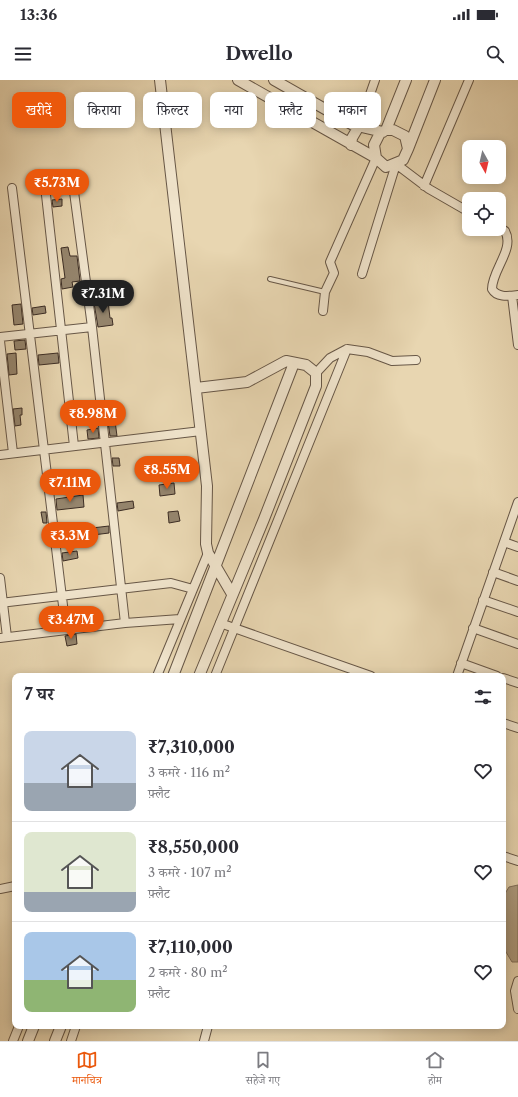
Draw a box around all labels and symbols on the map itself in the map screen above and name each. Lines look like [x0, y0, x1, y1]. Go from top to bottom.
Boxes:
north arrow [462, 140, 506, 184]
pin: ₹5.73M [24, 169, 90, 203]
pin: ₹7.31M [70, 280, 136, 314]
pin: ₹8.98M [60, 400, 126, 434]
pin: ₹8.55M [134, 456, 200, 490]
pin: ₹7.11M [37, 469, 103, 503]
pin: ₹3.3M [42, 522, 98, 556]
pin: ₹3.47M [38, 606, 104, 640]

